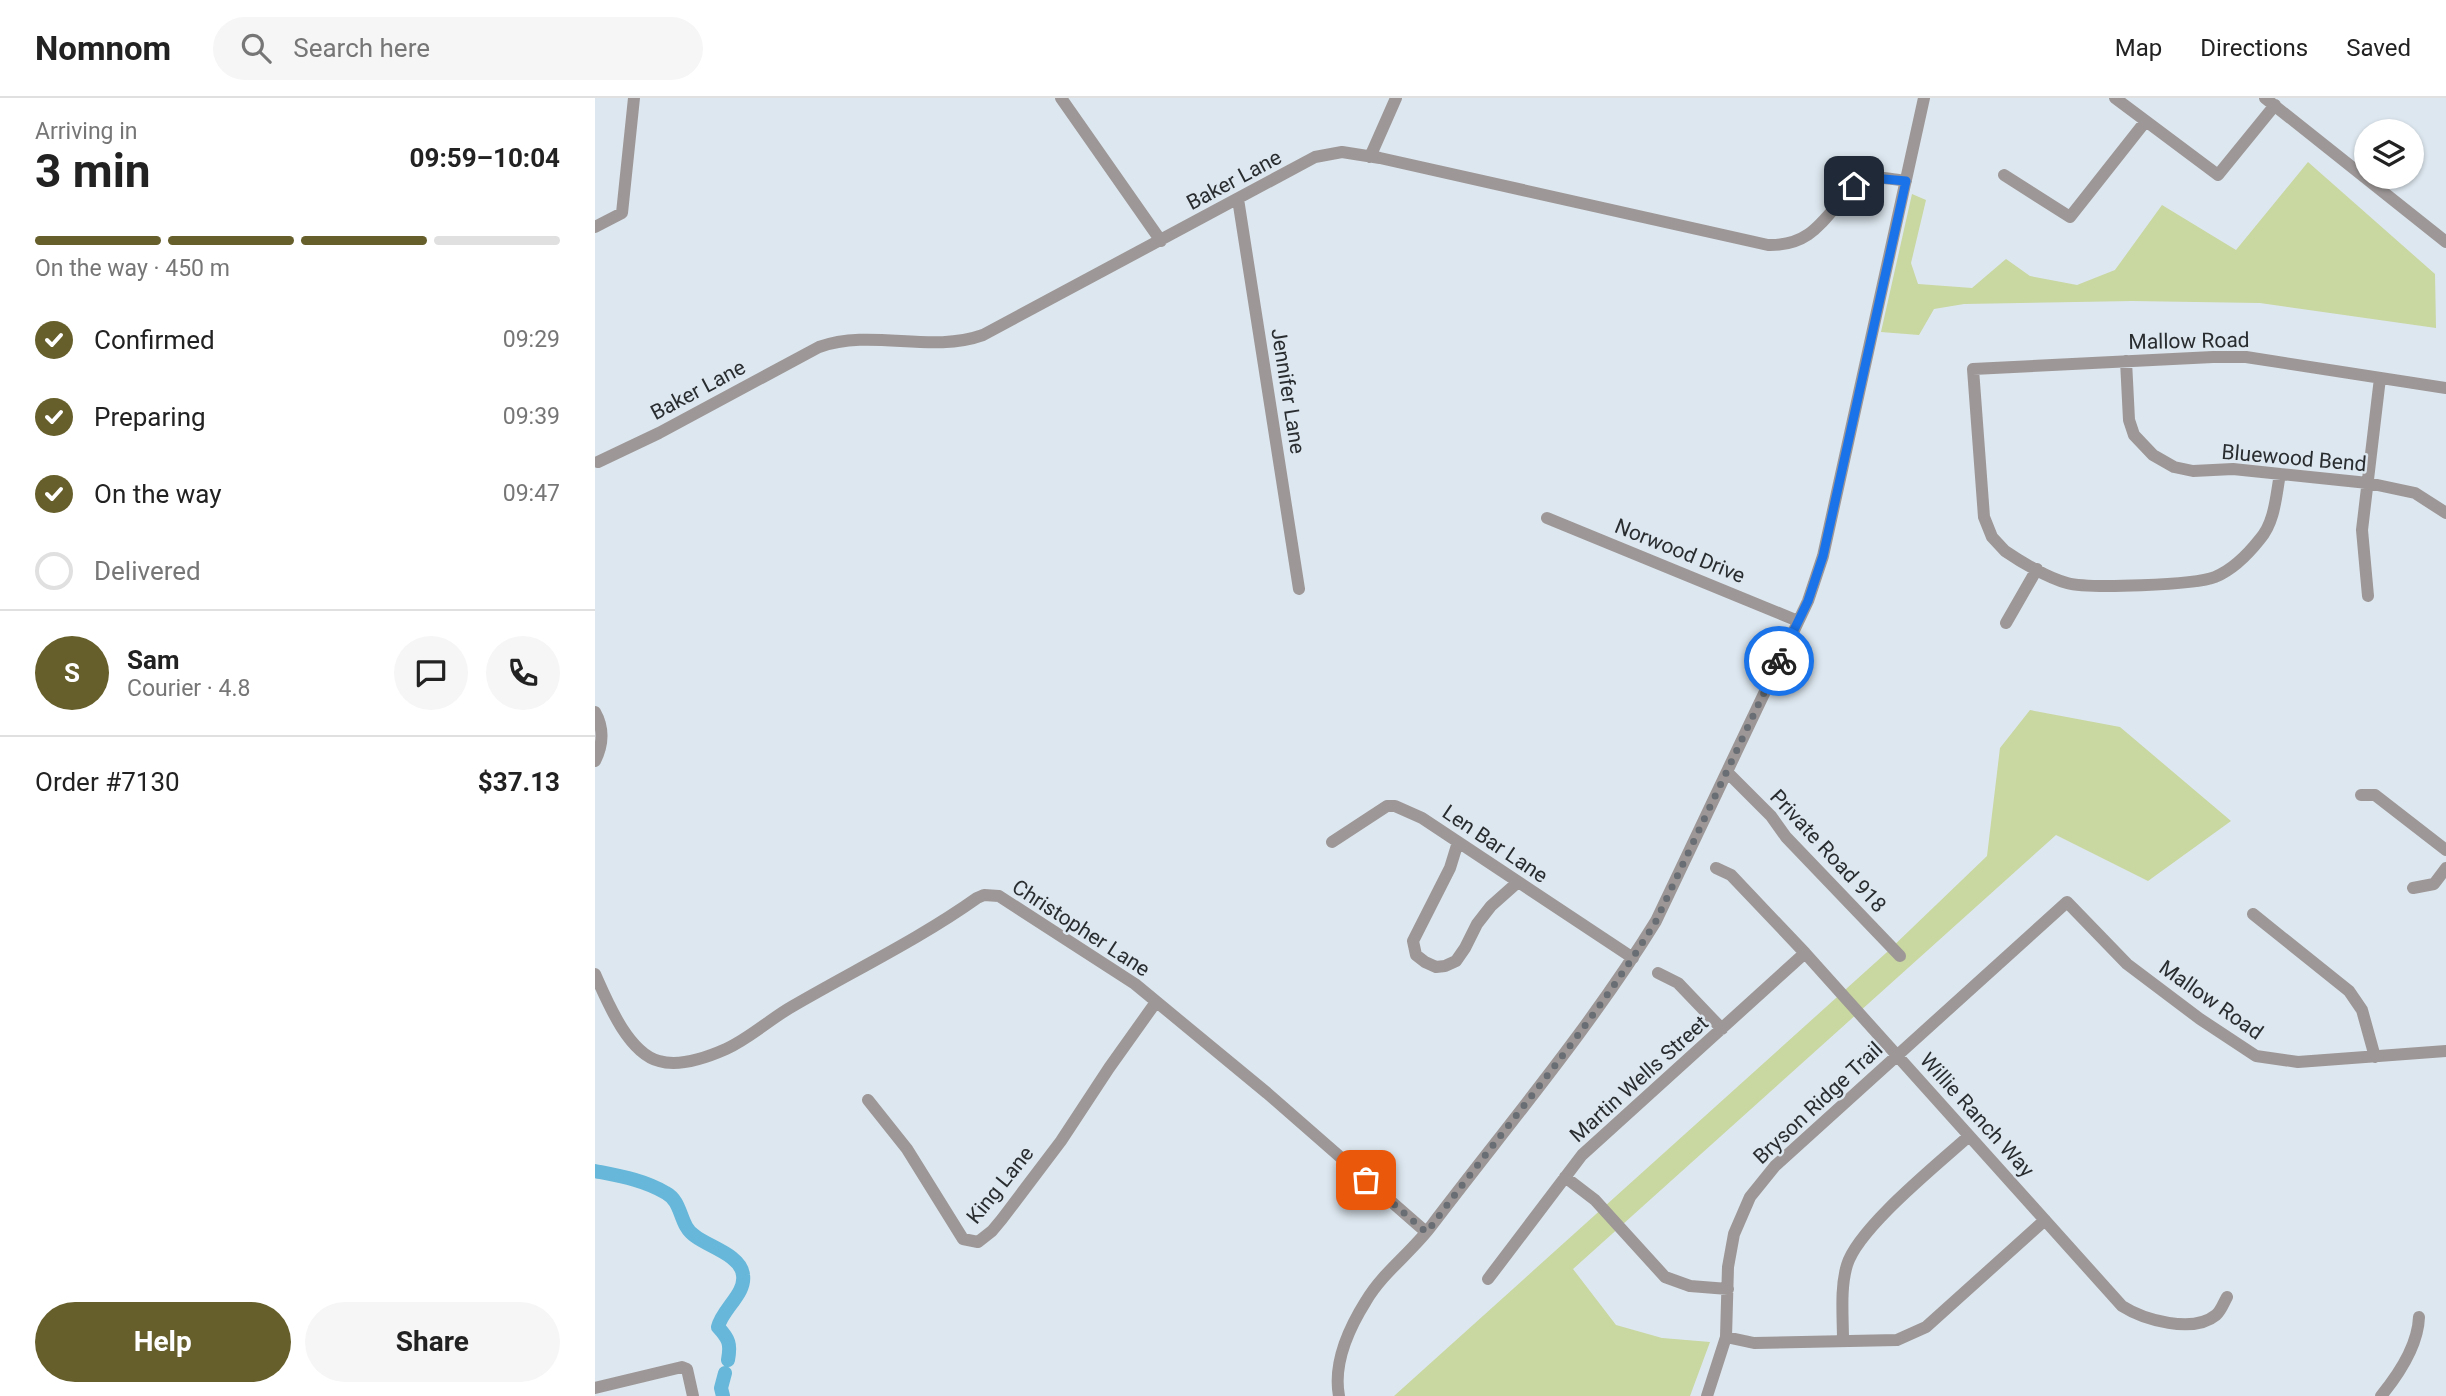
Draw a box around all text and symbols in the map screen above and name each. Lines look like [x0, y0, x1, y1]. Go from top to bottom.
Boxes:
search box [213, 17, 703, 80]
text: Nomnom [35, 29, 171, 68]
icon: search [237, 29, 275, 67]
text: Search here [293, 33, 430, 63]
text: Map [2115, 34, 2162, 62]
text: Directions [2200, 34, 2308, 62]
text: Saved [2346, 34, 2411, 62]
text: Arriving in [35, 118, 138, 145]
map controls [2354, 119, 2424, 189]
button: layers [2354, 119, 2424, 189]
text: 09:59–10:04 [410, 143, 560, 173]
text: 3 min [35, 144, 151, 198]
street label: Baker Lane [1183, 145, 1285, 215]
pin [1824, 156, 1884, 216]
icon: home [1835, 167, 1873, 205]
text: On the way · 450 m [35, 255, 230, 282]
icon: check [35, 321, 73, 359]
text: Confirmed [94, 325, 215, 355]
text: 09:29 [503, 326, 560, 353]
street label: Jennifer Lane [1266, 326, 1310, 456]
street label: Mallow Road [2128, 328, 2250, 354]
street label: Baker Lane [647, 355, 749, 425]
icon: check [35, 398, 73, 436]
text: Preparing [94, 402, 206, 432]
text: 09:39 [503, 403, 560, 430]
street label: Bluewood Bend [2221, 440, 2367, 476]
icon: check [35, 475, 73, 513]
text: On the way [94, 479, 222, 509]
text: 09:47 [503, 480, 560, 507]
street label: Norwood Drive [1611, 514, 1749, 588]
text: Delivered [94, 556, 201, 586]
courier [1744, 626, 1814, 696]
button: chat [394, 636, 468, 710]
button: phone [486, 636, 560, 710]
icon: bike [1760, 642, 1798, 680]
text: Sam [127, 645, 179, 675]
text: S [64, 658, 80, 688]
text: Courier · 4.8 [127, 675, 250, 702]
text: Order #7130 [35, 767, 180, 797]
text: $37.13 [478, 767, 560, 797]
street label: Private Road 918 [1765, 785, 1891, 917]
street label: Len Bar Lane [1438, 800, 1552, 888]
street label: Christopher Lane [1008, 875, 1154, 981]
street label: Mallow Road [2155, 955, 2267, 1045]
street label: Martin Wells Street [1565, 1011, 1713, 1147]
street label: Bryson Ridge Trail [1749, 1037, 1887, 1169]
street label: Willie Ranch Way [1915, 1048, 2039, 1182]
street label: King Lane [962, 1142, 1038, 1228]
pin [1336, 1150, 1396, 1210]
icon: bag [1347, 1161, 1385, 1199]
button: Help [35, 1302, 291, 1382]
button: Share [305, 1302, 560, 1382]

